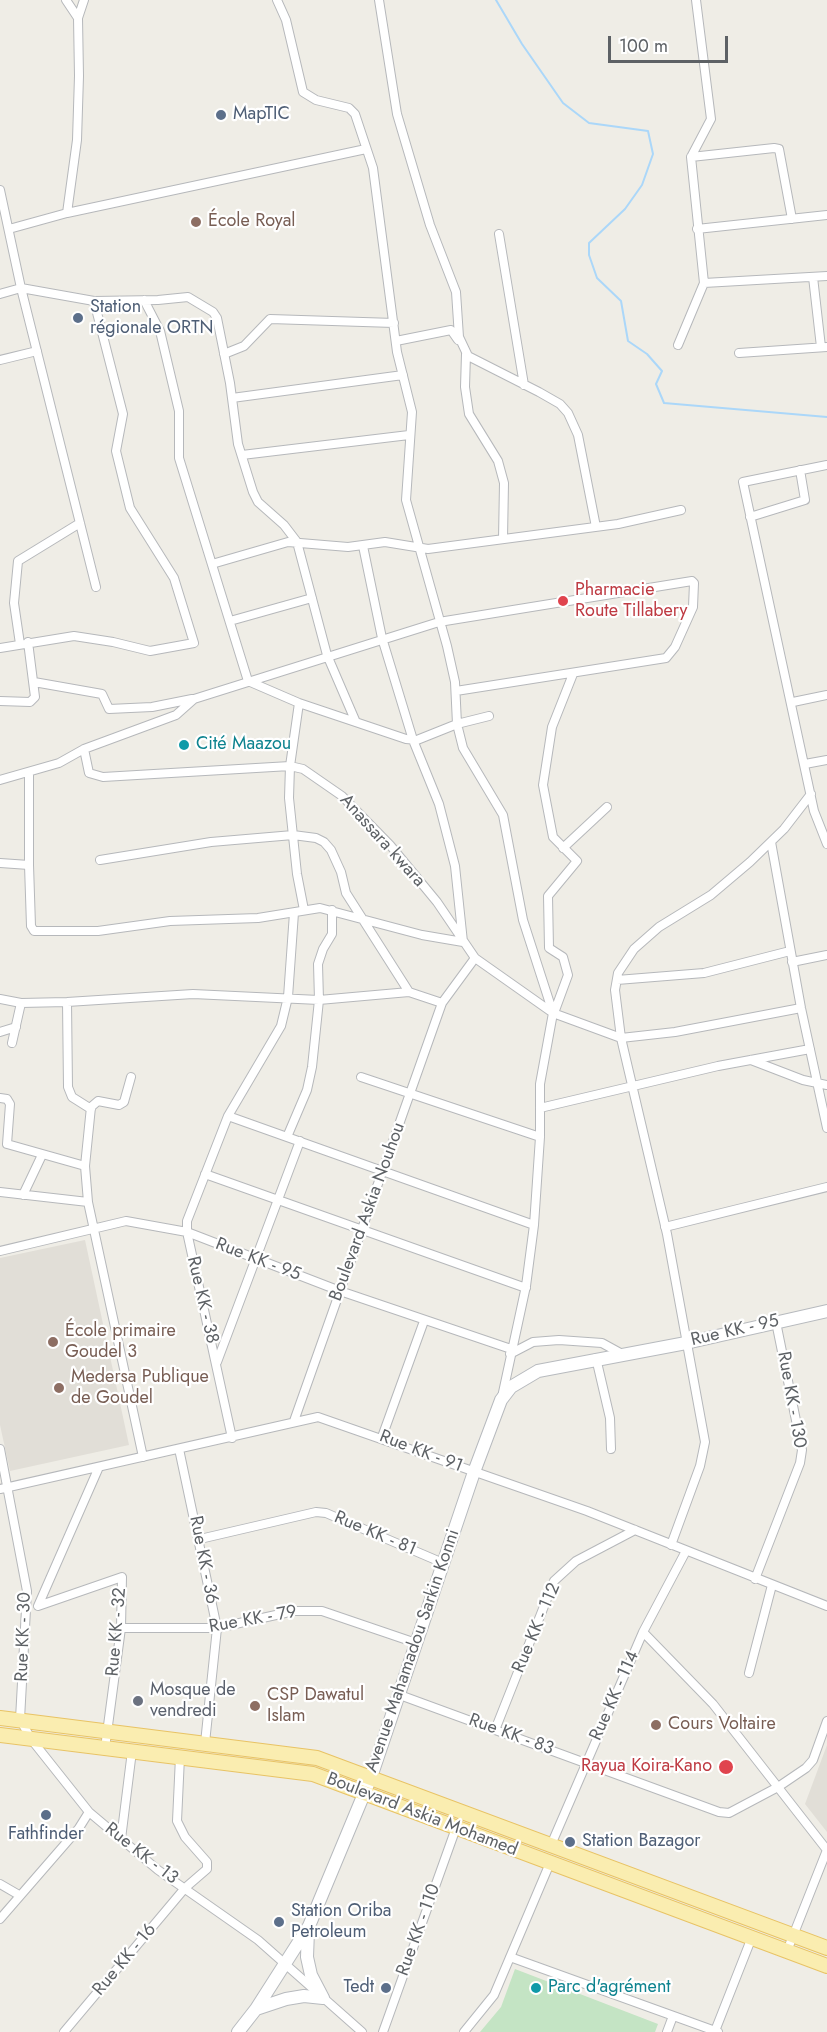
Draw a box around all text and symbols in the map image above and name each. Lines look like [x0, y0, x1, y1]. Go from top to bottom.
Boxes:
scale bar [611, 24, 731, 62]
text: 100 m [619, 33, 668, 59]
place label: MapTIC [233, 104, 290, 126]
marker: MapTIC [214, 108, 228, 122]
place label: École Royal [208, 211, 295, 233]
marker: École Royal [189, 215, 203, 229]
place label: Station régionale ORTN [90, 297, 213, 340]
marker: Station régionale ORTN [71, 311, 85, 325]
place label: Pharmacie Route Tillabery [575, 580, 687, 622]
marker: Pharmacie Route Tillabery [556, 594, 570, 608]
place label: Cité Maazou [196, 734, 291, 756]
marker: Cité Maazou [177, 738, 191, 752]
street label: Anassara kwara [335, 790, 429, 892]
street label: Boulevard Askia Nouhou [326, 1120, 410, 1304]
street label: Rue KK - 95 [212, 1234, 304, 1286]
street label: Rue KK - 38 [181, 1254, 223, 1346]
street label: Rue KK - 95 [689, 1310, 781, 1352]
place label: École primaire Goudel 3 [65, 1321, 176, 1364]
marker: École primaire Goudel 3 [46, 1335, 60, 1349]
street label: Rue KK - 130 [772, 1350, 810, 1450]
place label: Medersa Publique de Goudel [71, 1367, 209, 1410]
marker: Medersa Publique de Goudel [52, 1381, 66, 1395]
street label: Rue KK - 91 [376, 1426, 466, 1478]
street label: Rue KK - 81 [331, 1507, 419, 1561]
street label: Rue KK - 36 [184, 1514, 222, 1606]
street label: Avenue Mahamadou Sarkin Konni [361, 1527, 465, 1775]
street label: Rue KK - 112 [508, 1580, 566, 1676]
street label: Rue KK - 32 [102, 1587, 132, 1677]
street label: Rue KK - 30 [12, 1592, 36, 1682]
street label: Rue KK - 79 [207, 1602, 299, 1638]
street label: Rue KK - 114 [586, 1648, 644, 1744]
place label: Mosque de vendredi [150, 1680, 236, 1722]
place label: CSP Dawatul Islam [267, 1685, 364, 1728]
marker: Mosque de vendredi [131, 1694, 145, 1708]
marker: CSP Dawatul Islam [248, 1699, 262, 1713]
street label: Rue KK - 83 [466, 1710, 556, 1760]
place label: Cours Voltaire [668, 1714, 776, 1736]
marker: Cours Voltaire [649, 1718, 663, 1732]
place label: Rayua Koira-Kano [581, 1756, 712, 1778]
marker: Rayua Koira-Kano [717, 1758, 735, 1776]
street label: Boulevard Askia Mohamed [323, 1769, 521, 1861]
marker: Fathfinder [39, 1808, 53, 1822]
street label: Rue KK - 13 [100, 1819, 182, 1889]
place label: Fathfinder [8, 1824, 84, 1846]
place label: Station Bazagor [582, 1831, 700, 1853]
marker: Station Bazagor [563, 1835, 577, 1849]
street label: Rue KK - 110 [392, 1881, 446, 1979]
place label: Station Oriba Petroleum [291, 1901, 392, 1944]
marker: Station Oriba Petroleum [272, 1915, 286, 1929]
street label: Rue KK - 16 [89, 1920, 161, 2000]
place label: Tedt [344, 1977, 374, 1999]
place label: Parc d'agrément [548, 1977, 671, 1999]
marker: Tedt [379, 1981, 393, 1995]
marker: Parc d'agrément [529, 1981, 543, 1995]

